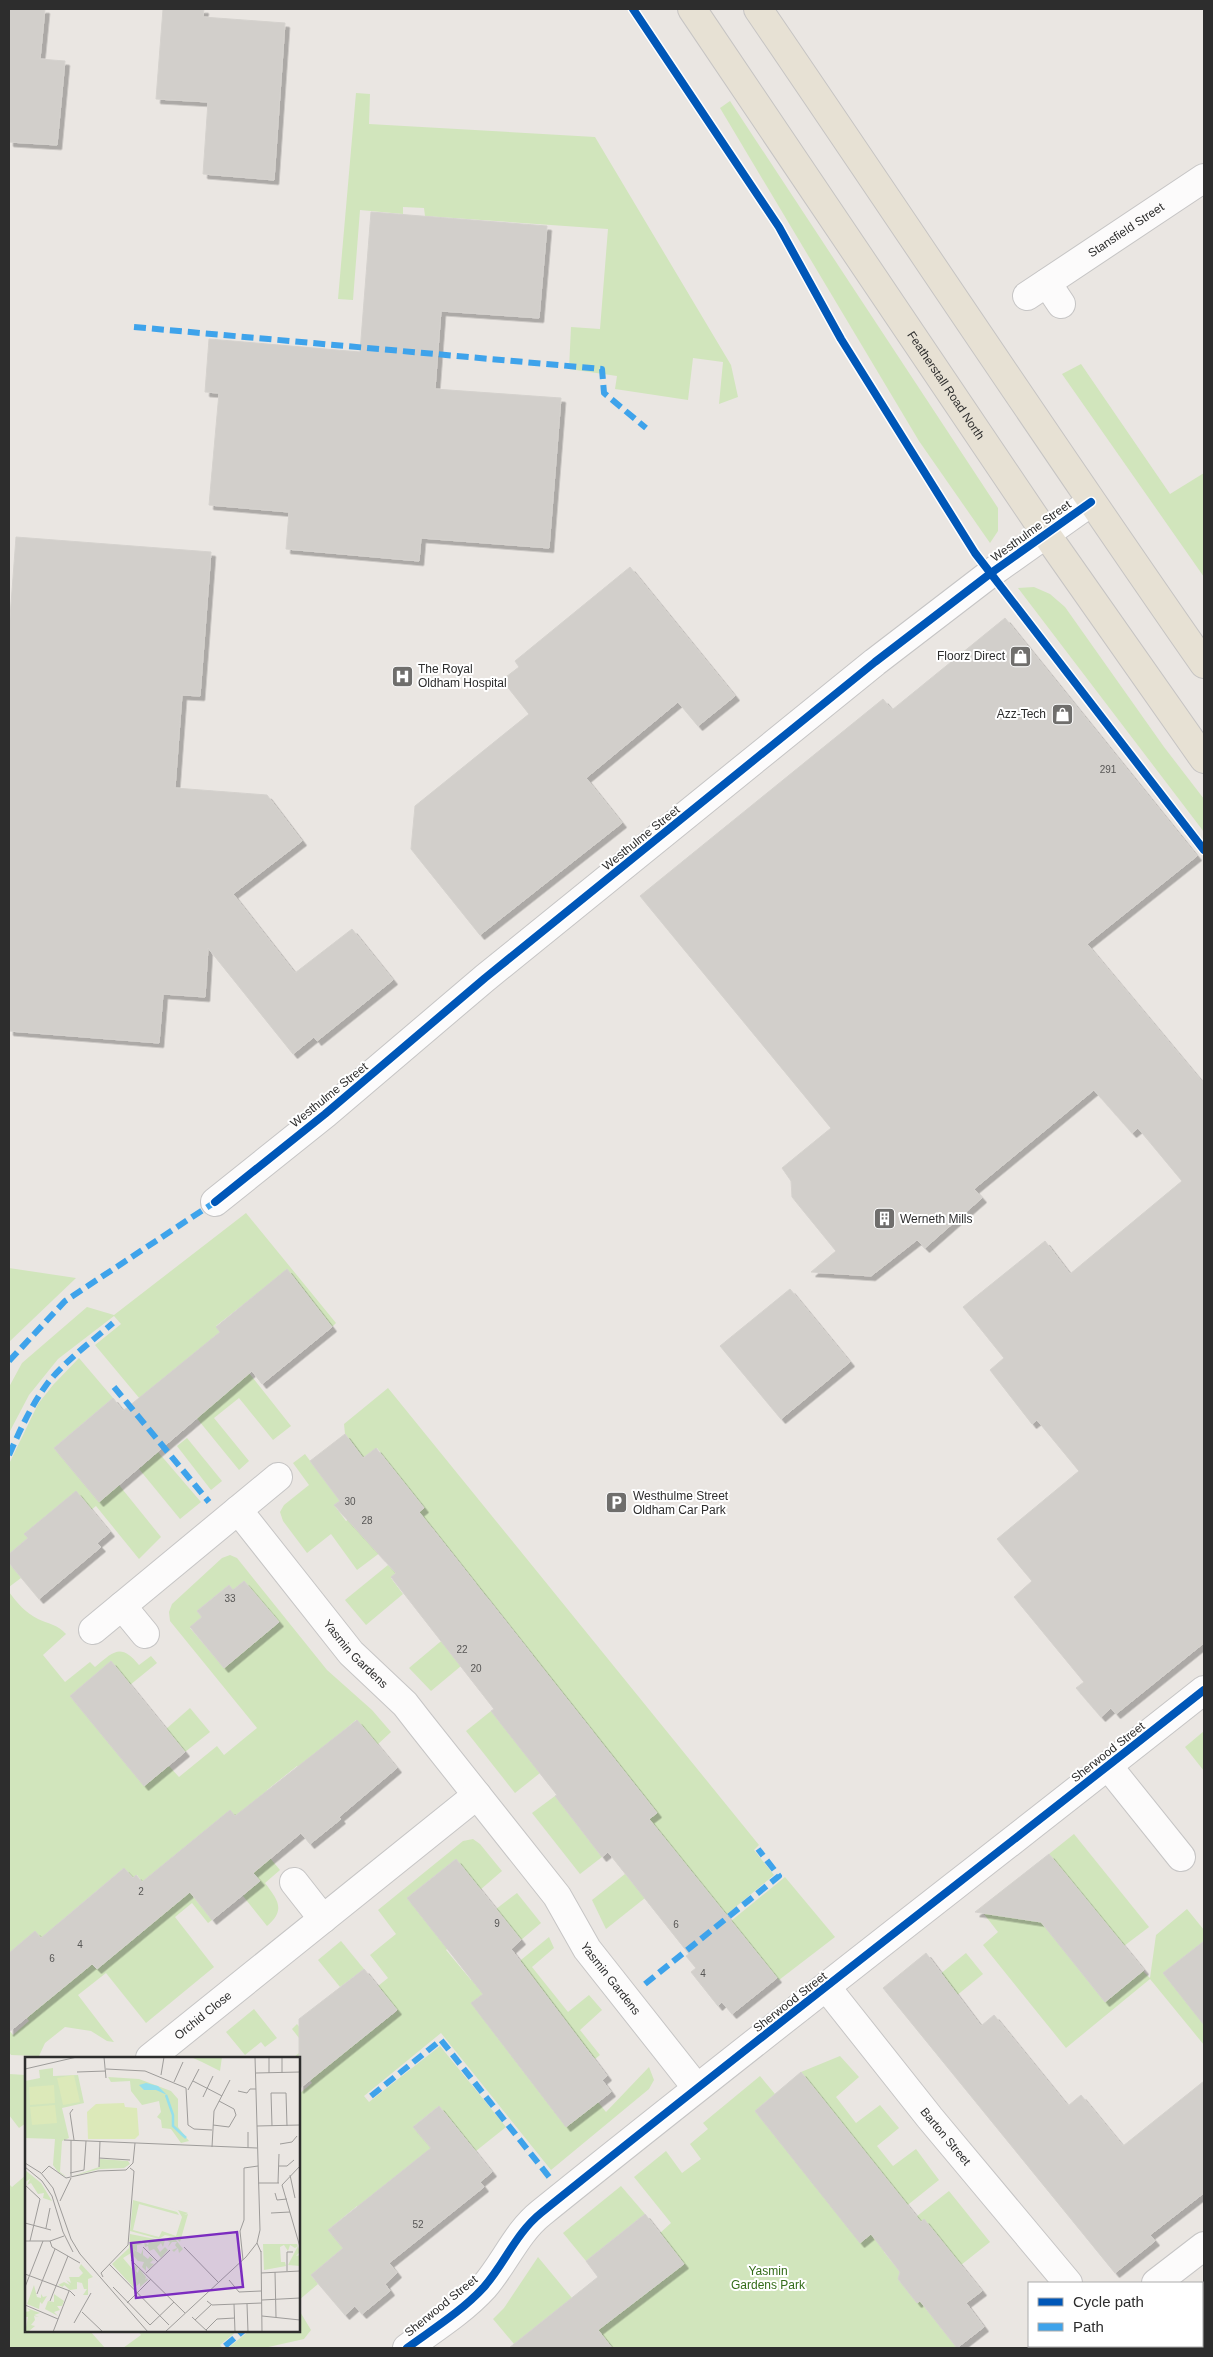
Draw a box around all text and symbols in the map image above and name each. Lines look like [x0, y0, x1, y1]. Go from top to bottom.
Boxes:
street label: Stansfield Street [1085, 199, 1167, 260]
street label: Featherstall Road North [904, 329, 987, 442]
street label: Westhulme Street [988, 497, 1074, 565]
shop icon: Floorz Direct [1009, 644, 1033, 668]
place label: Floorz Direct [937, 649, 1006, 663]
place label: The Royal Oldham Hospital [418, 662, 507, 690]
hospital icon: The Royal Oldham Hospital [390, 664, 414, 688]
shop icon: Azz-Tech [1050, 702, 1074, 726]
place label: Azz-Tech [997, 707, 1046, 721]
house number: 291 [1100, 764, 1117, 775]
street label: Westhulme Street [600, 802, 683, 873]
street label: Westhulme Street [288, 1059, 371, 1130]
building icon: Werneth Mills [872, 1207, 896, 1231]
place label: Werneth Mills [900, 1212, 972, 1226]
place label: Westhulme Street Oldham Car Park [633, 1489, 729, 1517]
parking icon: Westhulme Street Oldham Car Park [605, 1491, 629, 1515]
house number: 30 [344, 1496, 356, 1507]
house number: 28 [361, 1515, 373, 1526]
house number: 33 [224, 1593, 236, 1604]
street label: Yasmin Gardens [320, 1617, 391, 1691]
house number: 22 [456, 1644, 468, 1655]
house number: 20 [470, 1663, 482, 1674]
street label: Sherwood Street [1068, 1719, 1148, 1785]
house number: 2 [138, 1886, 144, 1897]
house number: 9 [494, 1918, 500, 1929]
house number: 6 [673, 1919, 679, 1930]
house number: 4 [77, 1939, 83, 1950]
street label: Yasmin Gardens [578, 1940, 643, 2018]
house number: 6 [49, 1953, 55, 1964]
house number: 4 [700, 1968, 706, 1979]
street label: Sherwood Street [750, 1969, 830, 2035]
street label: Orchid Close [172, 1988, 235, 2043]
inset map [25, 2057, 300, 2332]
street label: Barton Street [918, 2105, 974, 2169]
house number: 52 [412, 2219, 424, 2230]
park label: Yasmin Gardens Park [731, 2264, 806, 2292]
street label: Sherwood Street [402, 2272, 481, 2340]
legend [1028, 2282, 1203, 2347]
text: Cycle path [1073, 2293, 1144, 2310]
text: Path [1073, 2318, 1104, 2335]

